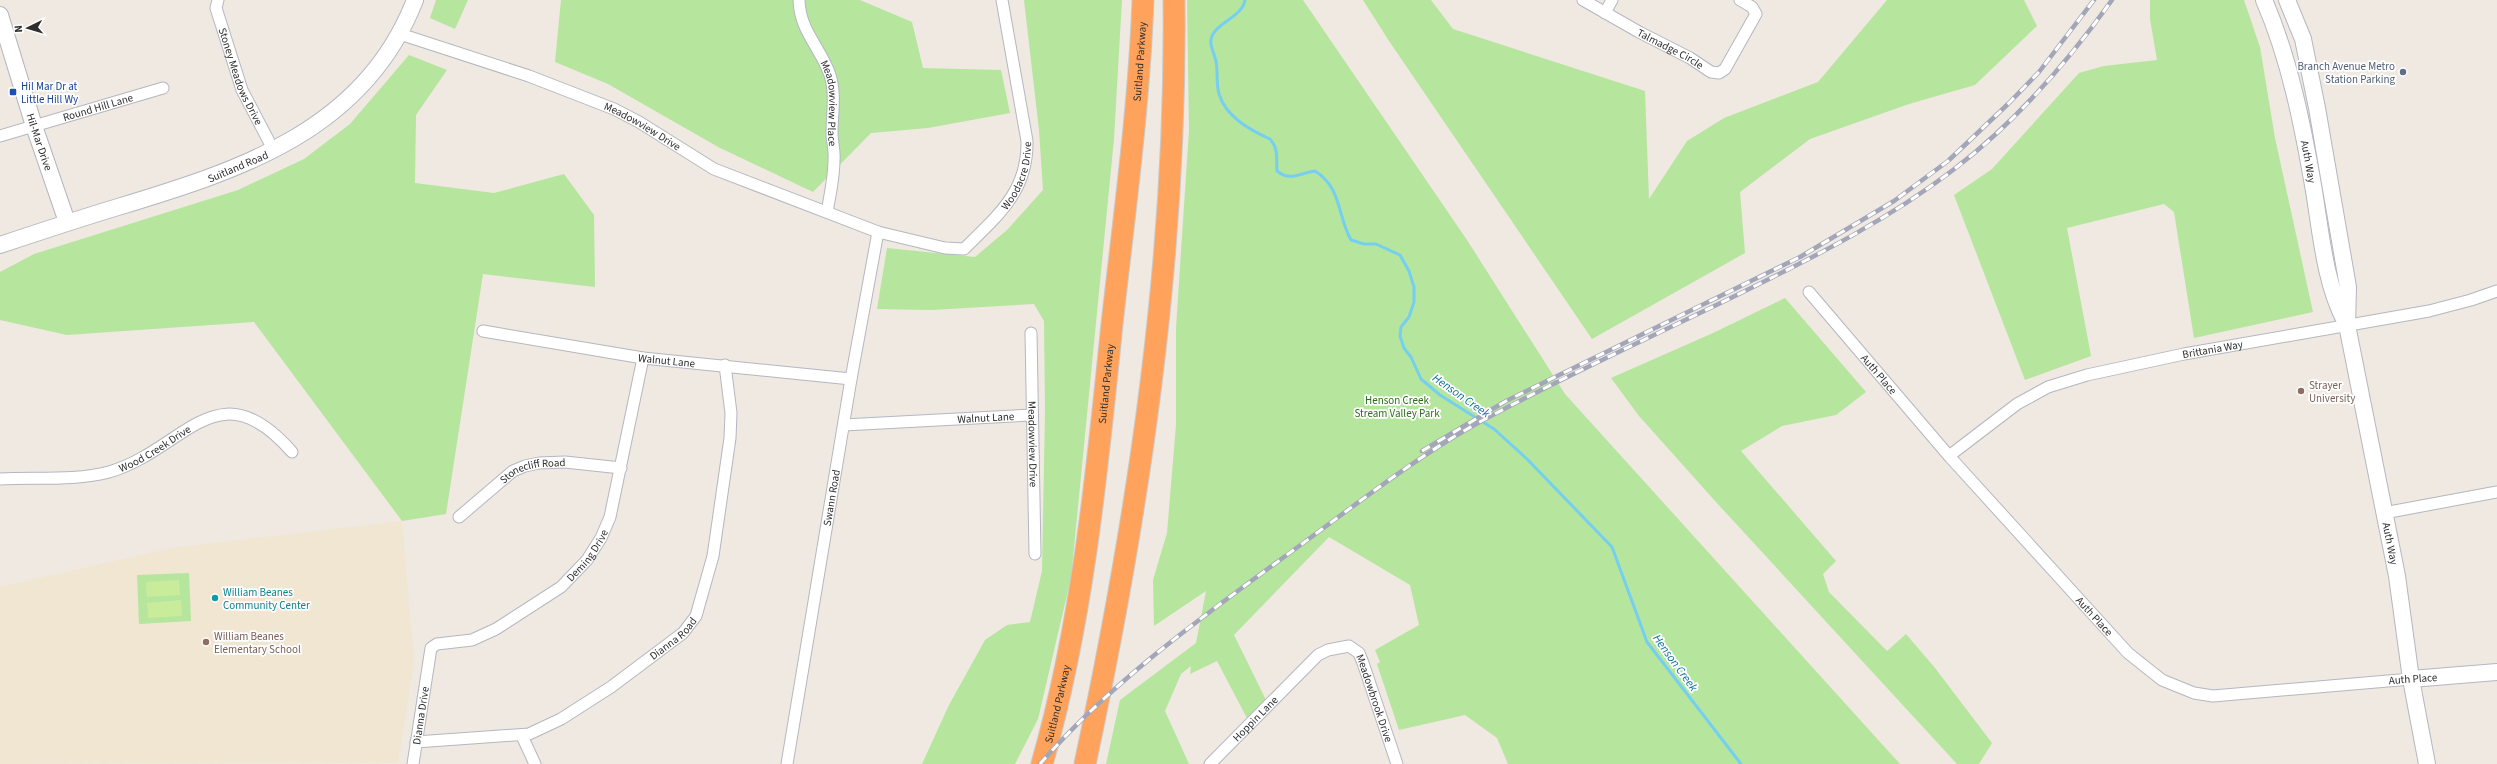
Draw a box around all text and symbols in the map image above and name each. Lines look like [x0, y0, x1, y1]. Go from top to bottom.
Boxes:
north arrow [8, 8, 48, 48]
street label: Suitland Parkway [1129, 21, 1150, 102]
text: N [11, 25, 26, 33]
street label: Talmadge Circle [1635, 25, 1707, 73]
street label: Stoney Meadows Drive [215, 26, 267, 128]
street label: Meadowview Place [817, 57, 841, 148]
place label: Branch Avenue Metro Station Parking [2297, 59, 2395, 87]
marker: Branch Avenue Metro Station Parking [2398, 67, 2408, 77]
place label: Hil Mar Dr at Little Hill Wy [21, 79, 78, 107]
marker: Hil Mar Dr at Little Hill Wy [8, 87, 18, 97]
street label: Round Hill Lane [61, 90, 135, 125]
street label: Meadowview Drive [602, 98, 684, 154]
street label: Hil-Mar Drive [23, 111, 56, 173]
street label: Auth Way [2297, 139, 2320, 184]
street label: Woodacre Drive [997, 141, 1035, 213]
street label: Suitland Road [205, 147, 271, 187]
street label: Brittania Way [2181, 336, 2244, 362]
street label: Suitland Parkway [1094, 343, 1117, 424]
street label: Walnut Lane [637, 350, 696, 371]
street label: Auth Place [1858, 351, 1901, 398]
water label: Henson Creek [1429, 370, 1494, 422]
place label: Strayer University [2309, 378, 2355, 406]
marker: Strayer University [2296, 386, 2306, 396]
park label: Henson Creek Stream Valley Park [1354, 393, 1440, 421]
street label: Meadowview Drive [1025, 401, 1041, 488]
street label: Walnut Lane [957, 408, 1015, 426]
street label: Wood Creek Drive [116, 421, 194, 476]
street label: Stonecliff Road [496, 454, 566, 487]
street label: Swann Road [819, 468, 843, 527]
street label: Auth Way [2379, 521, 2402, 566]
street label: Deming Drive [563, 527, 612, 585]
place label: William Beanes Community Center [223, 585, 310, 613]
marker: William Beanes Community Center [210, 593, 220, 603]
street label: Auth Place [2073, 593, 2117, 640]
street label: Dianna Road [646, 614, 700, 663]
place label: William Beanes Elementary School [214, 629, 301, 657]
water label: Henson Creek [1648, 631, 1702, 695]
marker: William Beanes Elementary School [201, 637, 211, 647]
street label: Meadowbrook Drive [1353, 652, 1397, 745]
street label: Suitland Parkway [1041, 663, 1074, 745]
street label: Auth Place [2388, 670, 2438, 688]
street label: Dianna Drive [409, 685, 433, 746]
street label: Hoppin Lane [1229, 692, 1281, 745]

